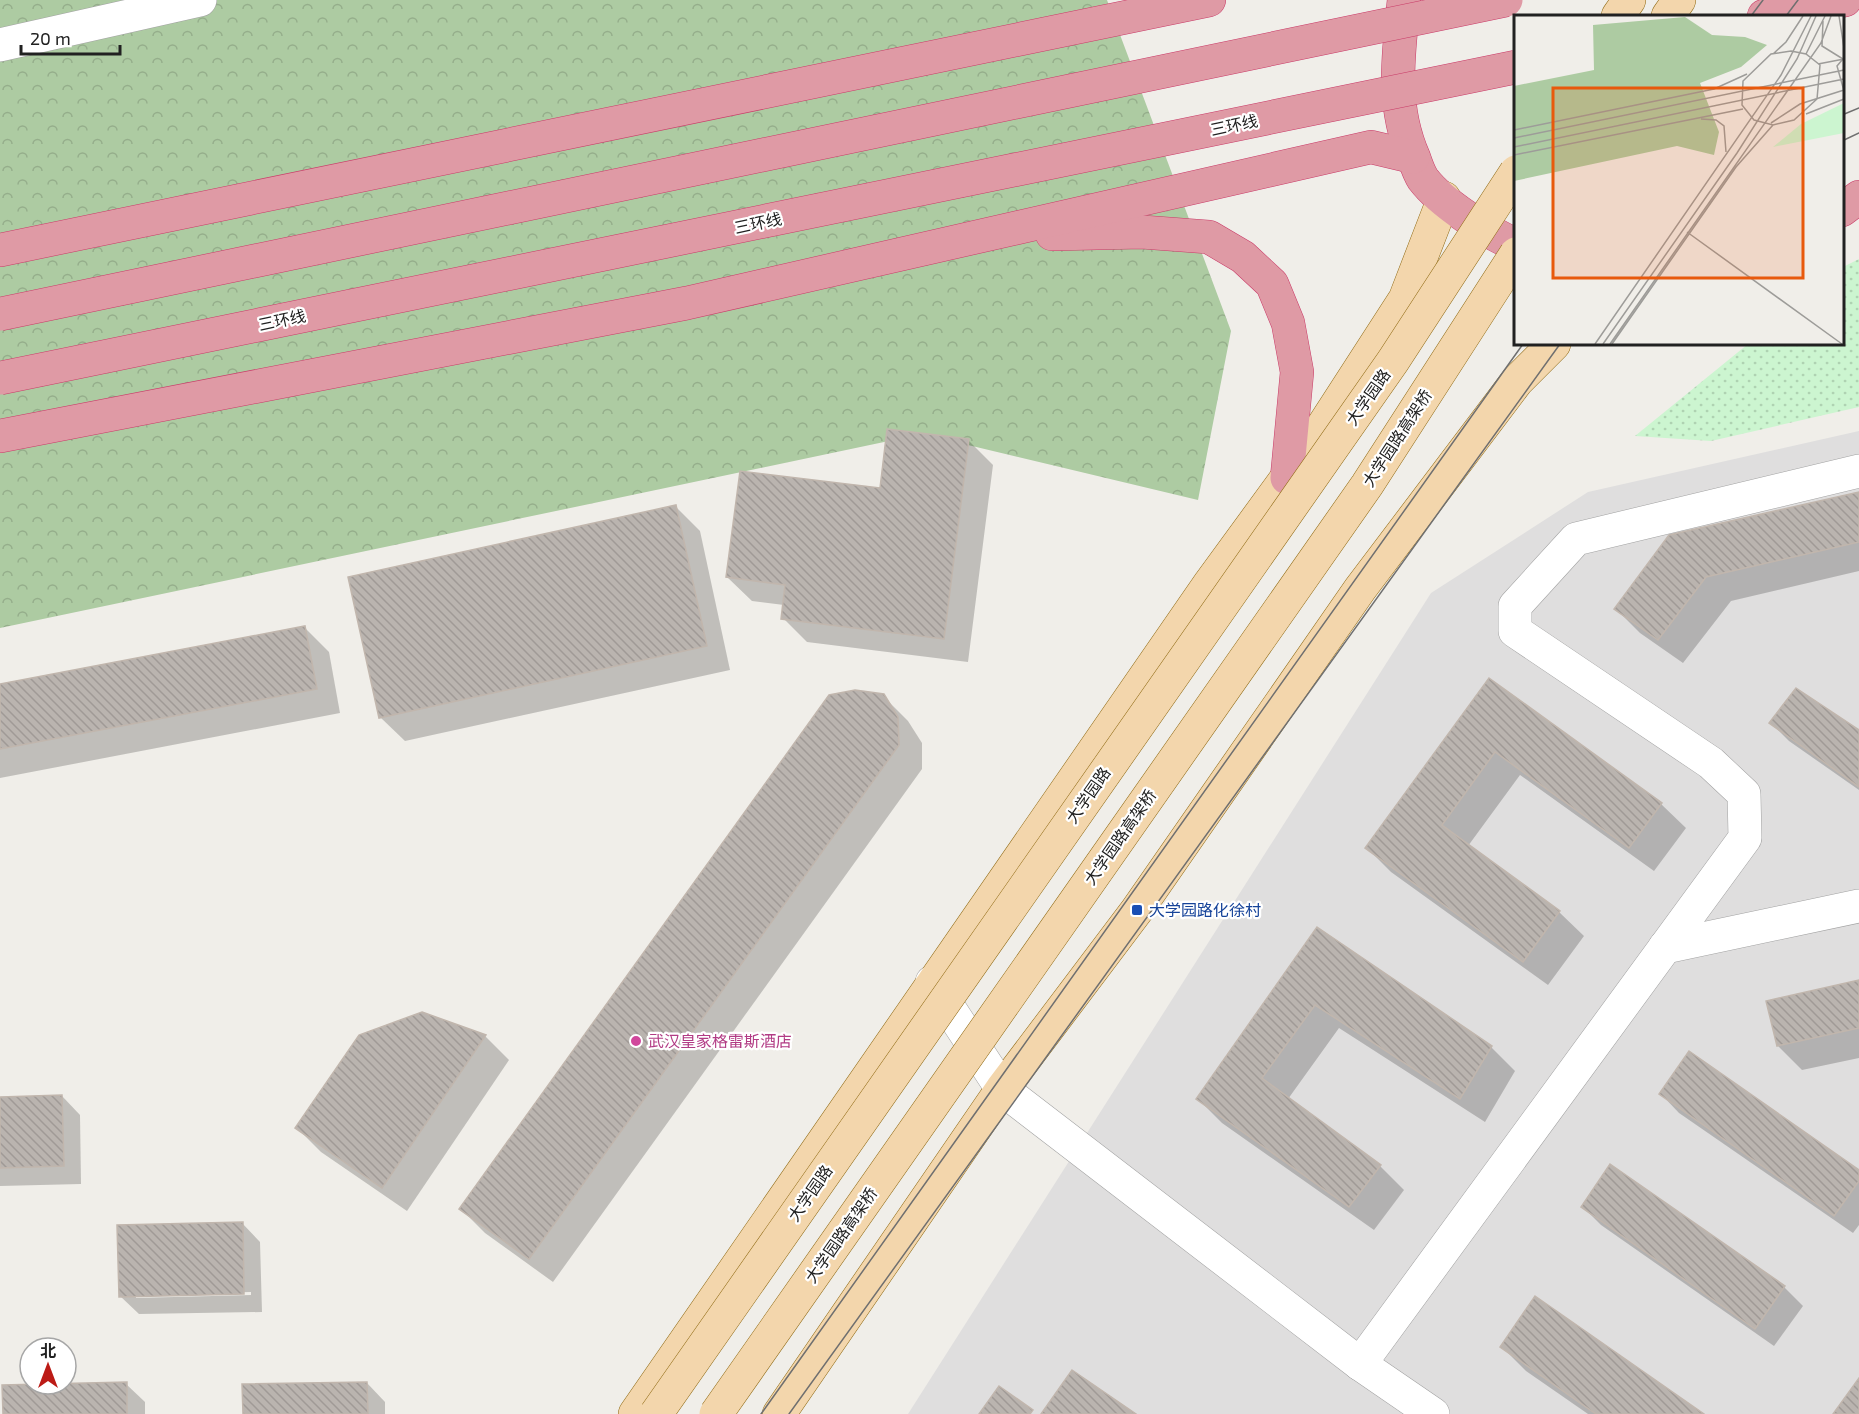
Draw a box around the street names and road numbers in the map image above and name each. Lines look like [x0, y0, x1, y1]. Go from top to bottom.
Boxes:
street label: 三环线 [1208, 110, 1259, 139]
street label: 三环线 [732, 208, 783, 237]
street label: 三环线 [256, 305, 307, 334]
street label: 大学园路 [1341, 365, 1394, 428]
street label: 大学园路高架桥 [1358, 386, 1435, 490]
street label: 大学园路 [1061, 763, 1114, 826]
street label: 大学园路高架桥 [1080, 785, 1159, 888]
street label: 大学园路 [783, 1161, 836, 1224]
street label: 大学园路高架桥 [801, 1183, 880, 1286]

